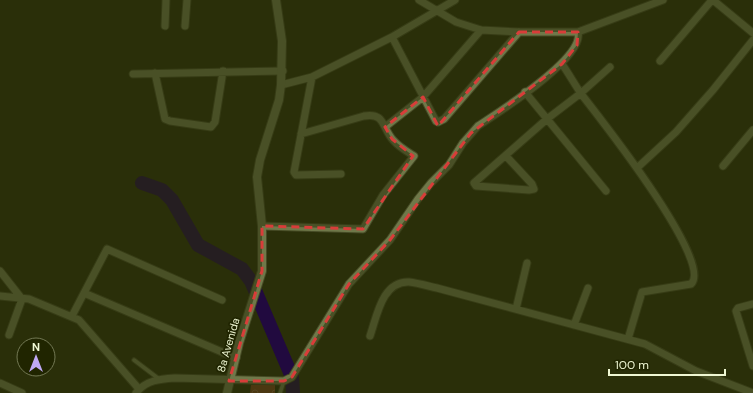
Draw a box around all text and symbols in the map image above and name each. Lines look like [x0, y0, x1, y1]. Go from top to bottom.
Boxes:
street label: 8a Avenida [214, 316, 242, 374]
north arrow [16, 337, 56, 377]
text: N [32, 340, 40, 354]
scale bar [609, 351, 725, 377]
text: 100 m [615, 357, 649, 373]

